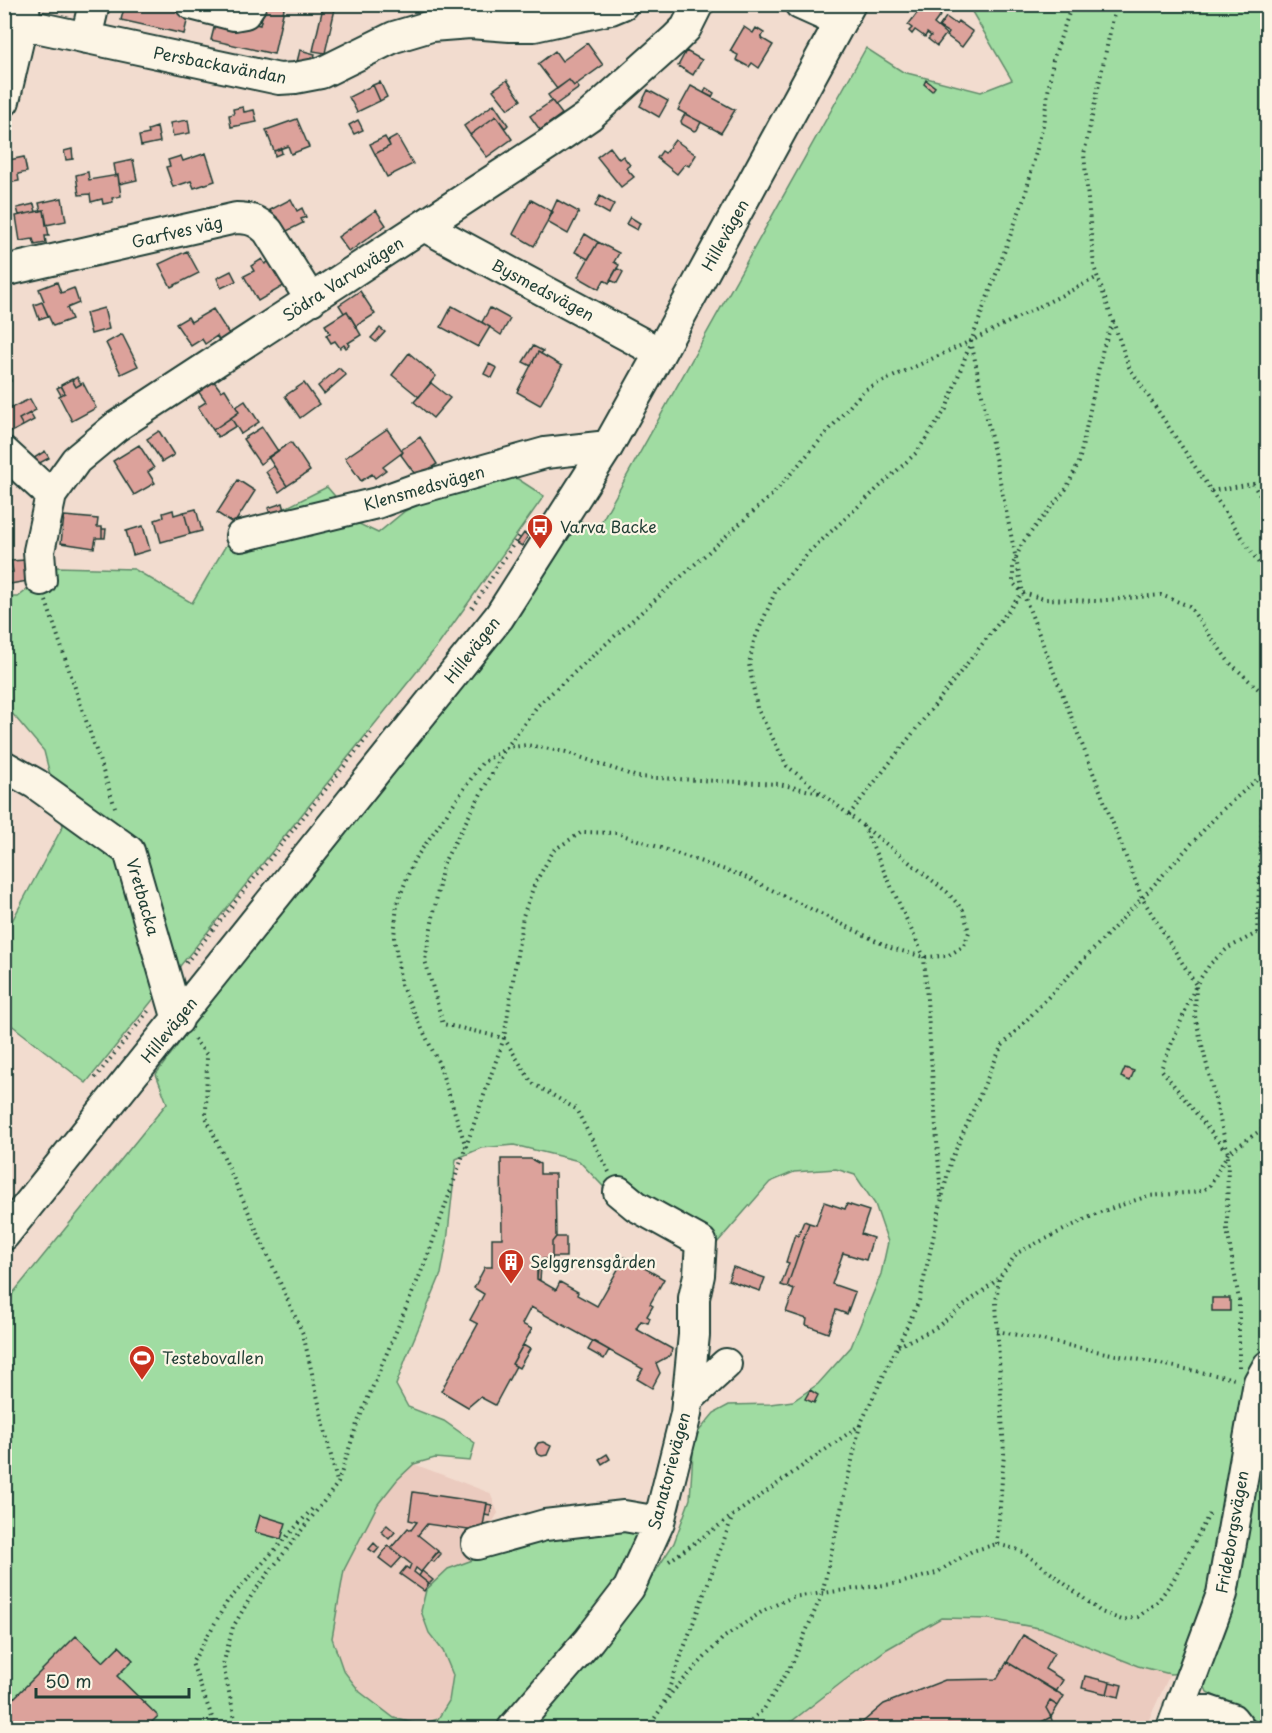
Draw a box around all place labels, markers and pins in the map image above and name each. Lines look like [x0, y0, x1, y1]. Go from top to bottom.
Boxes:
bus stop icon: Varva Backe [525, 512, 555, 550]
place label: Varva Backe [560, 514, 657, 538]
building icon: Selggrensgården [496, 1247, 526, 1285]
place label: Selggrensgården [530, 1249, 656, 1273]
sports icon: Testebovallen [127, 1343, 157, 1381]
place label: Testebovallen [162, 1345, 264, 1369]

